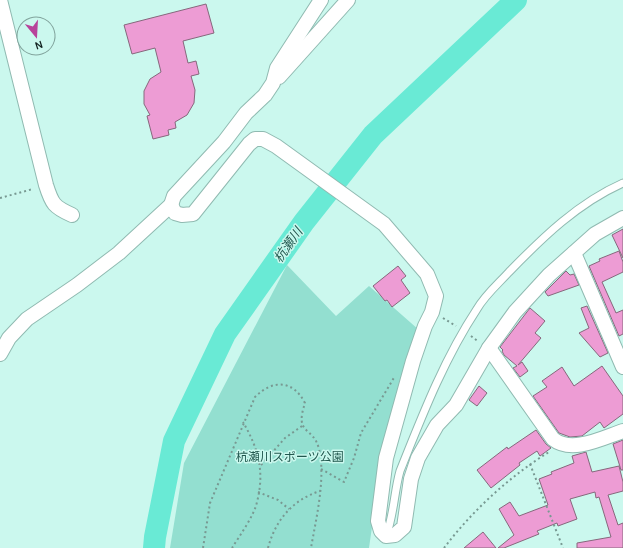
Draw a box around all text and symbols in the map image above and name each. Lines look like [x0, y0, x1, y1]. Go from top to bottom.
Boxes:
north arrow [16, 16, 56, 56]
text: N [33, 38, 45, 52]
water label: 杭瀬川 [271, 223, 306, 265]
park label: 杭瀬川スポーツ公園 [236, 450, 344, 464]

